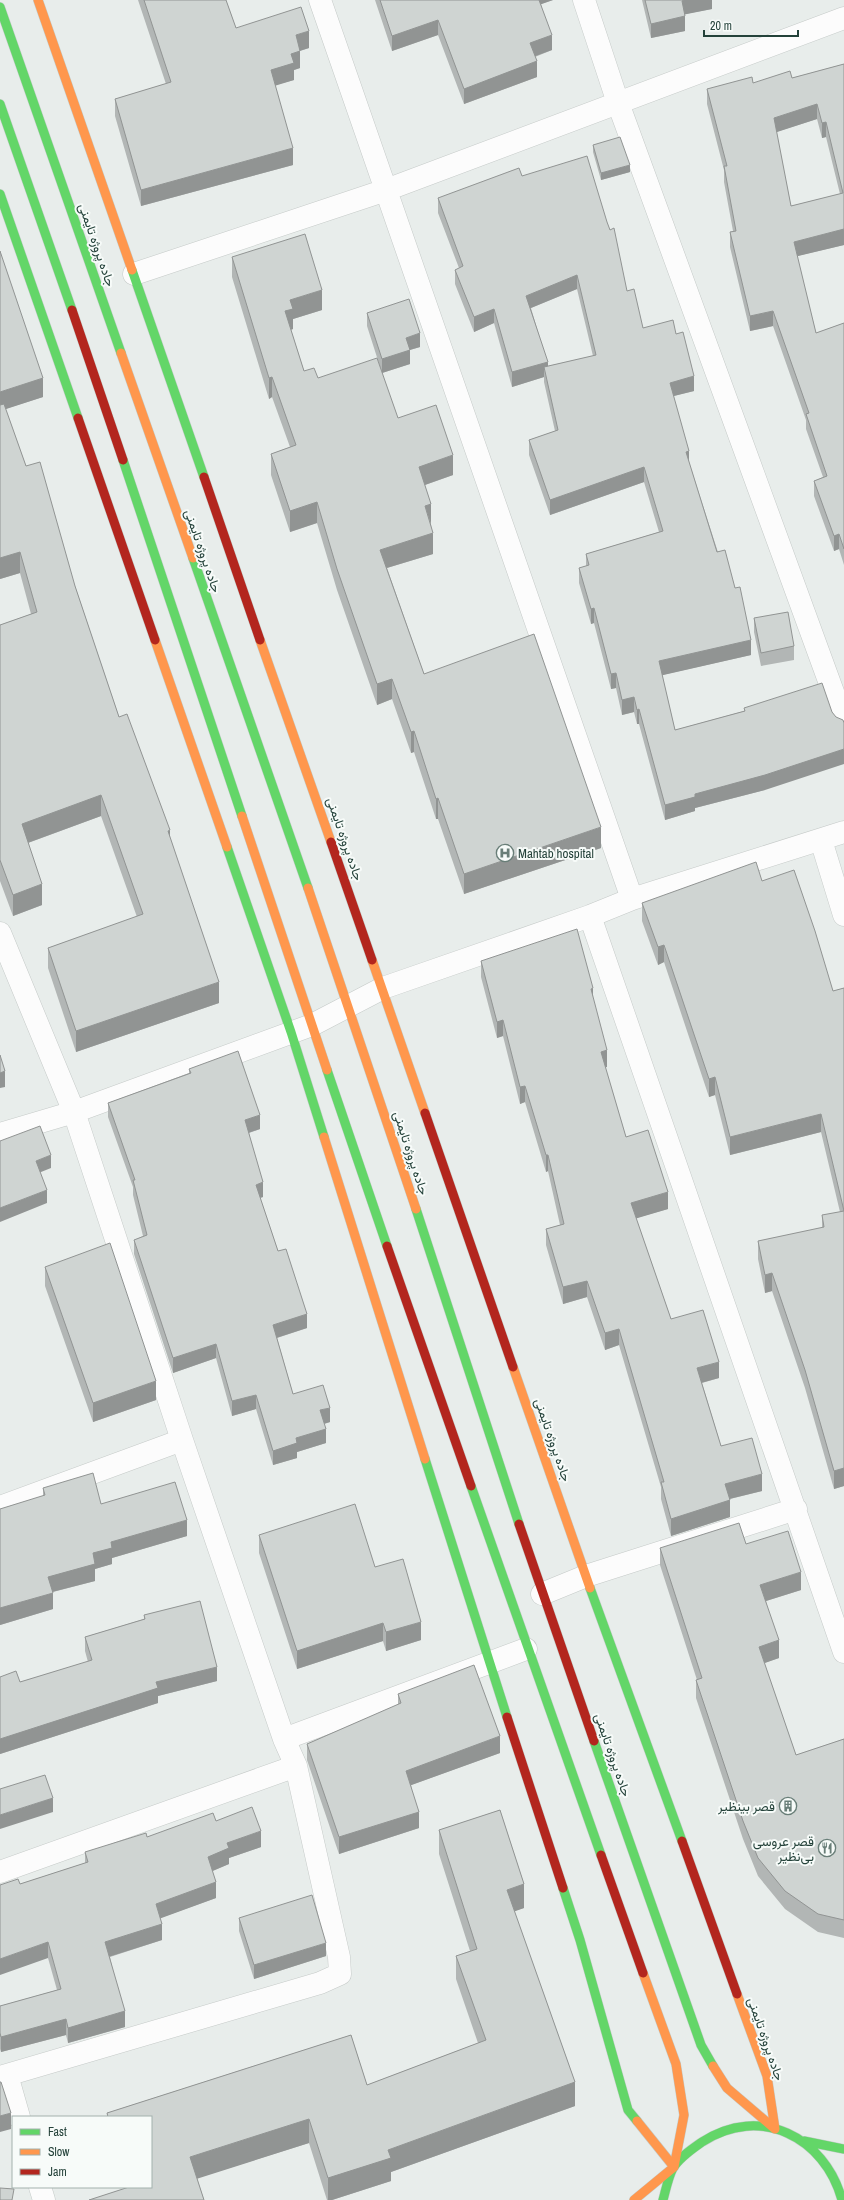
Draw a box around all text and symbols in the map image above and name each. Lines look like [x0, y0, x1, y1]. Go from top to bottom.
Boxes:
scale bar [704, 12, 798, 38]
text: 20 m [710, 18, 732, 34]
street label: جاده پروژه تایمنی [74, 201, 119, 289]
street label: جاده پروژه تایمنی [180, 507, 225, 595]
street label: جاده پروژه تایمنی [322, 795, 367, 883]
hospital icon: Mahtab hospital [495, 843, 515, 863]
place label: Mahtab hospital [518, 845, 594, 862]
street label: جاده پروژه تایمنی [389, 1109, 433, 1198]
street label: جاده پروژه تایمنی [530, 1396, 575, 1484]
street label: جاده پروژه تایمنی [590, 1711, 635, 1799]
building icon: قصر بینظیر [778, 1796, 798, 1816]
place label: قصر بینظیر [717, 1798, 775, 1815]
place label: قصر عروسی بی‌نظیر [753, 1833, 814, 1865]
restaurant icon: قصر عروسی بی‌نظیر [817, 1838, 837, 1858]
street label: جاده پروژه تایمنی [743, 1995, 788, 2083]
legend [12, 2116, 152, 2188]
text: Fast [48, 2124, 67, 2140]
text: Slow [48, 2144, 70, 2160]
text: Jam [48, 2164, 67, 2180]

